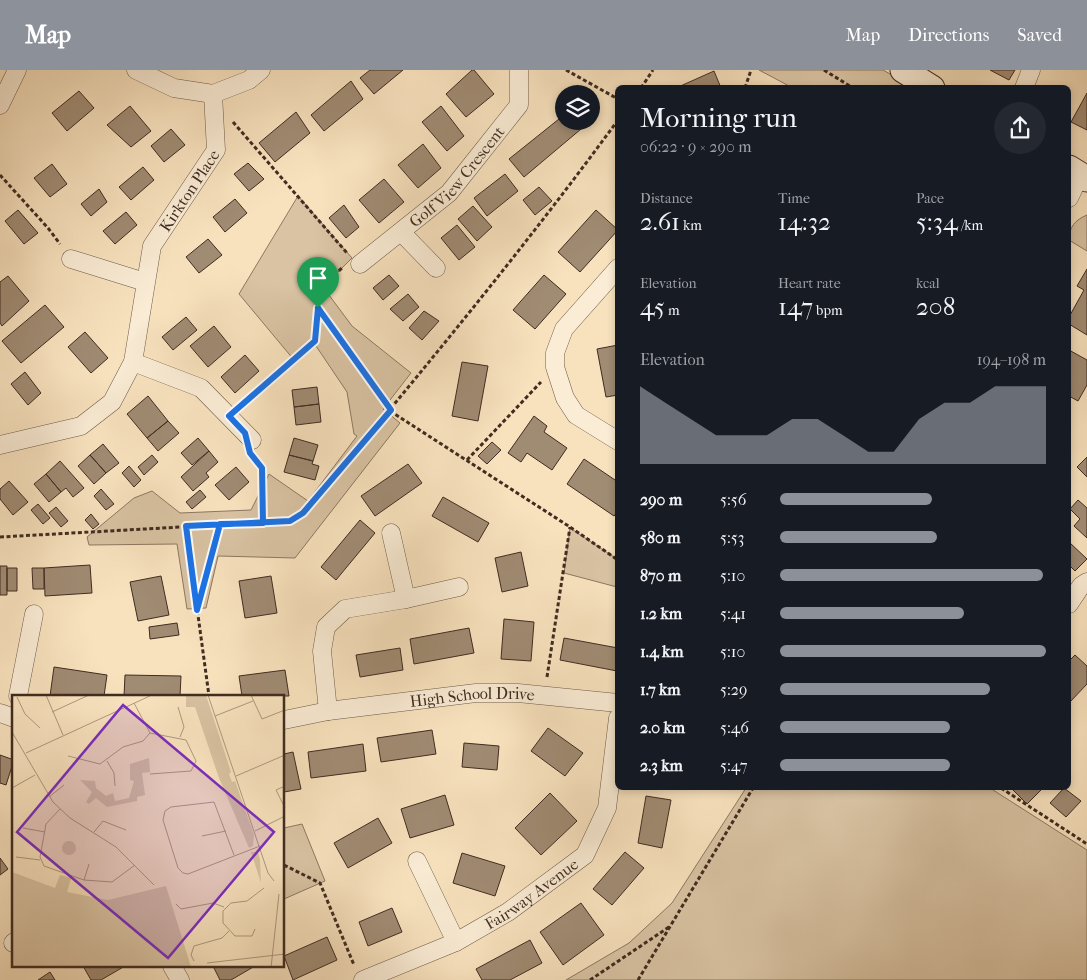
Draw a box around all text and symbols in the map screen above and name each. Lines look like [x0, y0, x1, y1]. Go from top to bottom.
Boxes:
text: Map [25, 21, 71, 49]
text: Map [846, 25, 880, 46]
text: Directions [908, 25, 989, 46]
text: Saved [1017, 25, 1062, 46]
map controls [555, 85, 600, 130]
button: layers [555, 85, 600, 130]
text: Morning run [640, 101, 797, 134]
button: share [994, 102, 1046, 154]
street label: Golf View Crescent [405, 122, 509, 231]
text: 06:22 · 9 × 290 m [640, 137, 752, 156]
street label: Kirkton Place [155, 146, 224, 235]
text: Distance [640, 190, 693, 207]
text: Time [778, 190, 810, 207]
text: Pace [916, 190, 944, 207]
text: 2.61 [640, 207, 680, 236]
text: 14:32 [778, 207, 831, 236]
text: 5:34 [916, 207, 958, 236]
text: km [680, 217, 702, 234]
text: /km [958, 217, 983, 234]
pin [297, 257, 339, 308]
icon: arrive [304, 264, 332, 292]
text: Elevation [640, 275, 697, 292]
text: Heart rate [778, 275, 841, 292]
text: kcal [916, 275, 940, 292]
text: 45 [640, 292, 665, 321]
text: 147 [778, 292, 813, 321]
text: 208 [916, 292, 955, 321]
text: m [665, 302, 680, 319]
text: bpm [813, 302, 843, 319]
text: Elevation [640, 350, 705, 369]
text: 194–198 m [977, 350, 1046, 369]
text: 290 m [640, 490, 682, 509]
text: 5:56 [720, 490, 746, 509]
text: 580 m [640, 528, 681, 547]
text: 5:53 [720, 528, 744, 547]
text: 870 m [640, 566, 681, 585]
text: 5:10 [720, 566, 745, 585]
text: 1.2 km [640, 604, 682, 623]
text: 5:41 [720, 604, 746, 623]
text: 1.4 km [640, 642, 684, 661]
text: 5:10 [720, 642, 745, 661]
text: 1.7 km [640, 680, 681, 699]
text: 5:29 [720, 680, 747, 699]
street label: High School Drive [409, 684, 536, 711]
inset map [12, 695, 285, 968]
text: 2.0 km [640, 718, 685, 737]
text: 5:46 [720, 718, 749, 737]
text: 2.3 km [640, 756, 683, 775]
text: 5:47 [720, 756, 748, 775]
street label: Fairway Avenue [481, 854, 582, 933]

